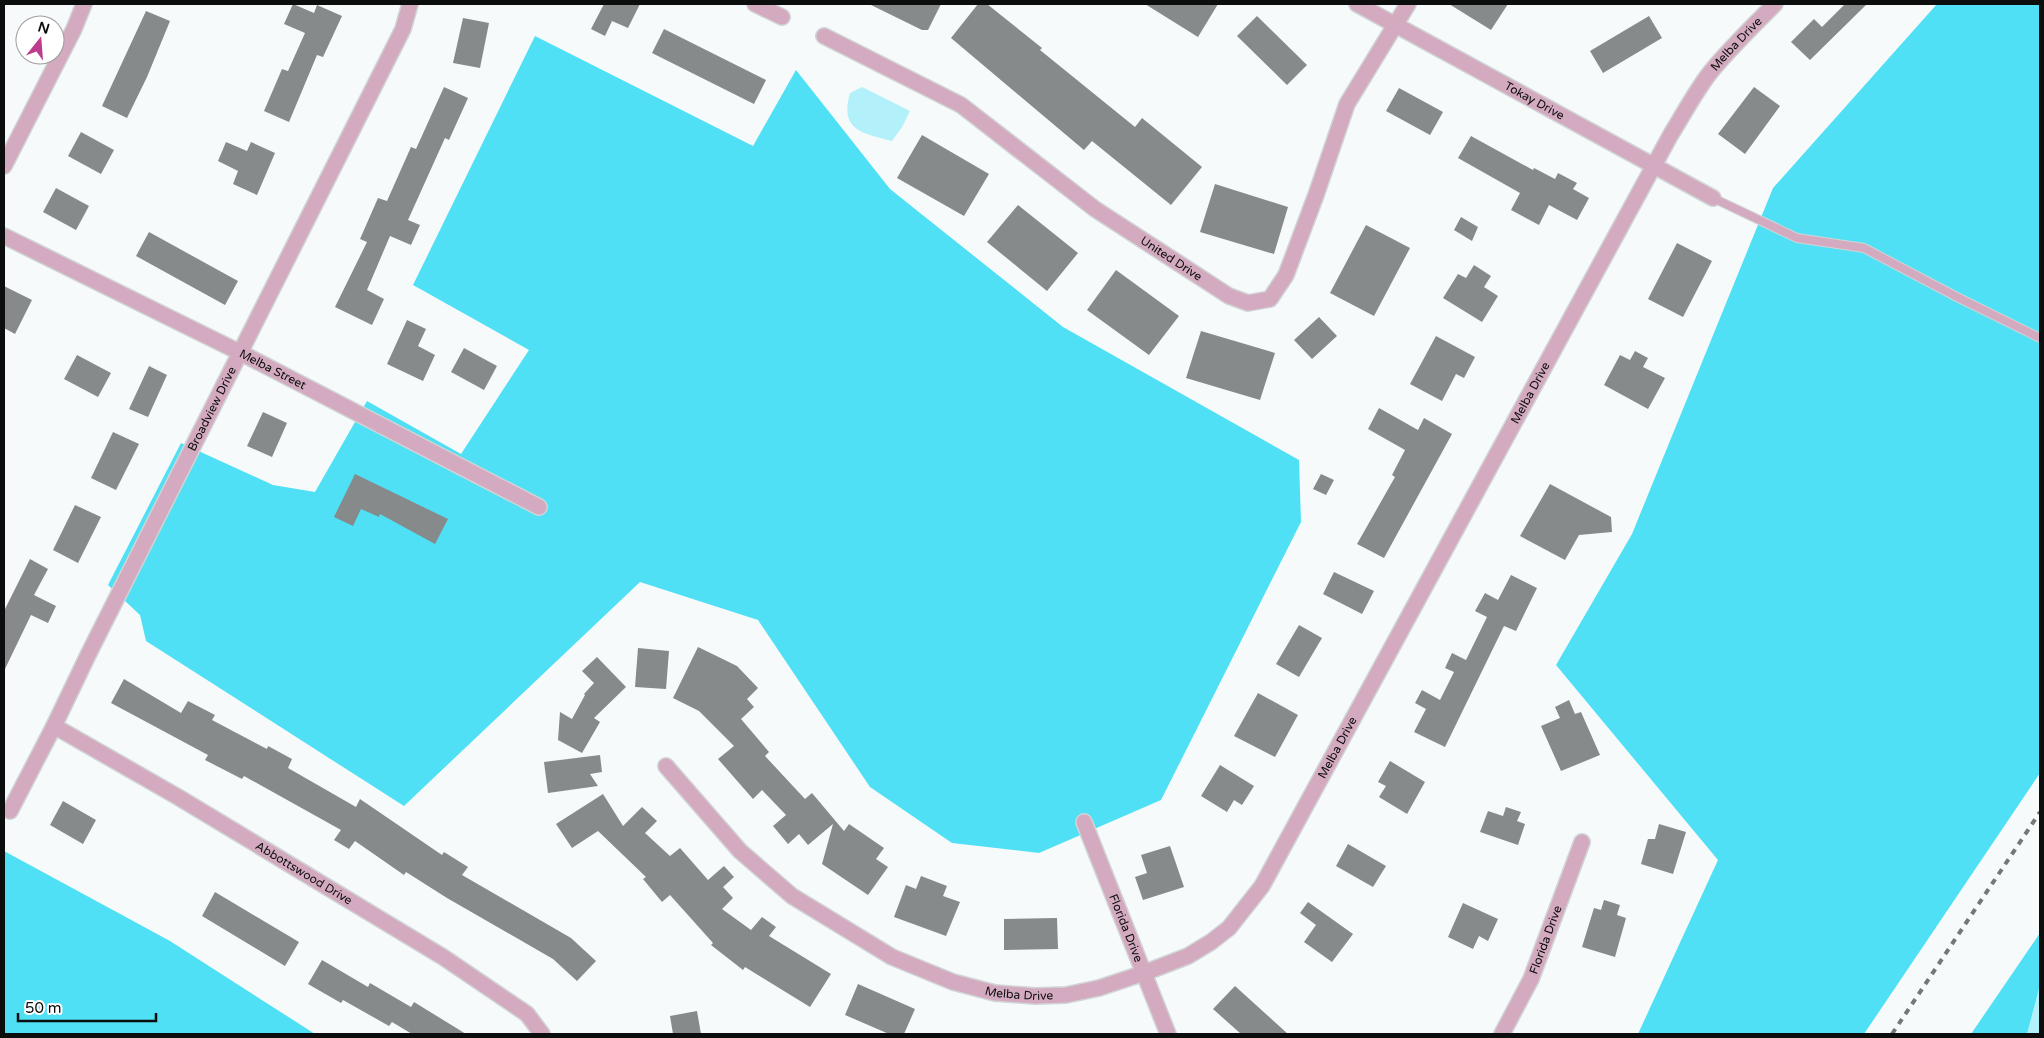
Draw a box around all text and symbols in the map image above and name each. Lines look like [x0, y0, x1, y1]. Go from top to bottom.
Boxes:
street label: Melba Drive [1708, 14, 1765, 74]
north arrow [15, 15, 65, 65]
text: N [36, 18, 52, 38]
street label: Tokay Drive [1502, 79, 1567, 123]
street label: United Drive [1138, 233, 1205, 284]
street label: Melba Street [237, 346, 309, 393]
street label: Melba Drive [1508, 359, 1553, 426]
street label: Broadview Drive [185, 364, 239, 453]
street label: Melba Drive [1315, 714, 1360, 781]
street label: Abbottswood Drive [253, 838, 355, 908]
street label: Florida Drive [1106, 892, 1146, 964]
street label: Florida Drive [1526, 903, 1565, 976]
street label: Melba Drive [983, 984, 1054, 1003]
scale bar [18, 990, 155, 1022]
text: 50 m [25, 999, 62, 1017]

